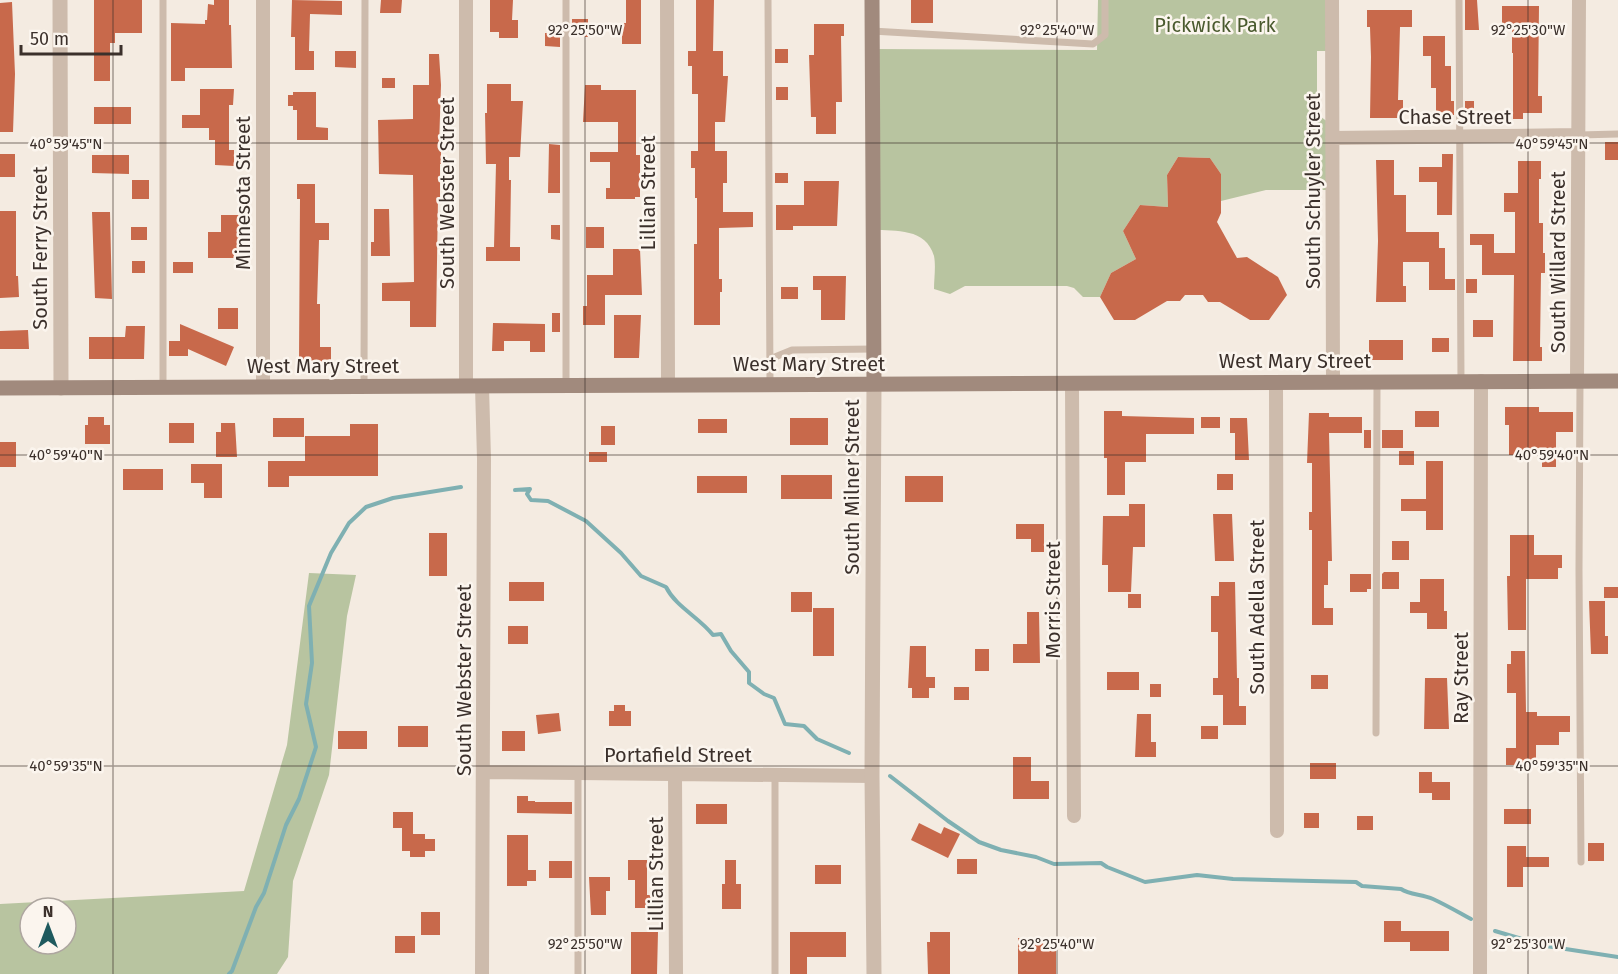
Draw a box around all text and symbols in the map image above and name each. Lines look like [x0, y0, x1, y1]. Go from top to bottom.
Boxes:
park label: Pickwick Park [1154, 13, 1277, 37]
scale bar [21, 18, 122, 56]
text: 92°25'50"W [548, 21, 623, 39]
text: 92°25'40"W [1020, 21, 1095, 39]
text: 92°25'30"W [1491, 21, 1566, 39]
text: 50 m [30, 28, 69, 50]
street label: South Schuyler Street [1301, 92, 1325, 289]
street label: South Webster Street [435, 96, 459, 289]
street label: Chase Street [1398, 105, 1512, 129]
street label: Minnesota Street [231, 115, 255, 270]
text: 40°59'45"N [29, 135, 103, 153]
street label: Lillian Street [636, 135, 660, 251]
text: 40°59'45"N [1515, 135, 1589, 153]
street label: South Ferry Street [28, 166, 52, 330]
street label: South Willard Street [1546, 170, 1570, 353]
street label: West Mary Street [1219, 349, 1372, 373]
street label: West Mary Street [733, 352, 886, 376]
street label: West Mary Street [247, 354, 400, 378]
street label: South Milner Street [840, 399, 864, 575]
text: 40°59'40"N [29, 446, 103, 464]
text: 40°59'40"N [1515, 446, 1589, 464]
street label: South Adella Street [1245, 519, 1269, 694]
street label: Morris Street [1041, 541, 1065, 659]
street label: South Webster Street [452, 583, 476, 776]
street label: Ray Street [1449, 631, 1473, 724]
street label: Portafield Street [604, 743, 753, 767]
text: 40°59'35"N [29, 757, 103, 775]
text: 40°59'35"N [1515, 757, 1589, 775]
street label: Lillian Street [644, 816, 668, 932]
north arrow [18, 896, 78, 956]
text: N [43, 902, 53, 921]
text: 92°25'50"W [548, 935, 623, 953]
text: 92°25'40"W [1020, 935, 1095, 953]
text: 92°25'30"W [1491, 935, 1566, 953]

